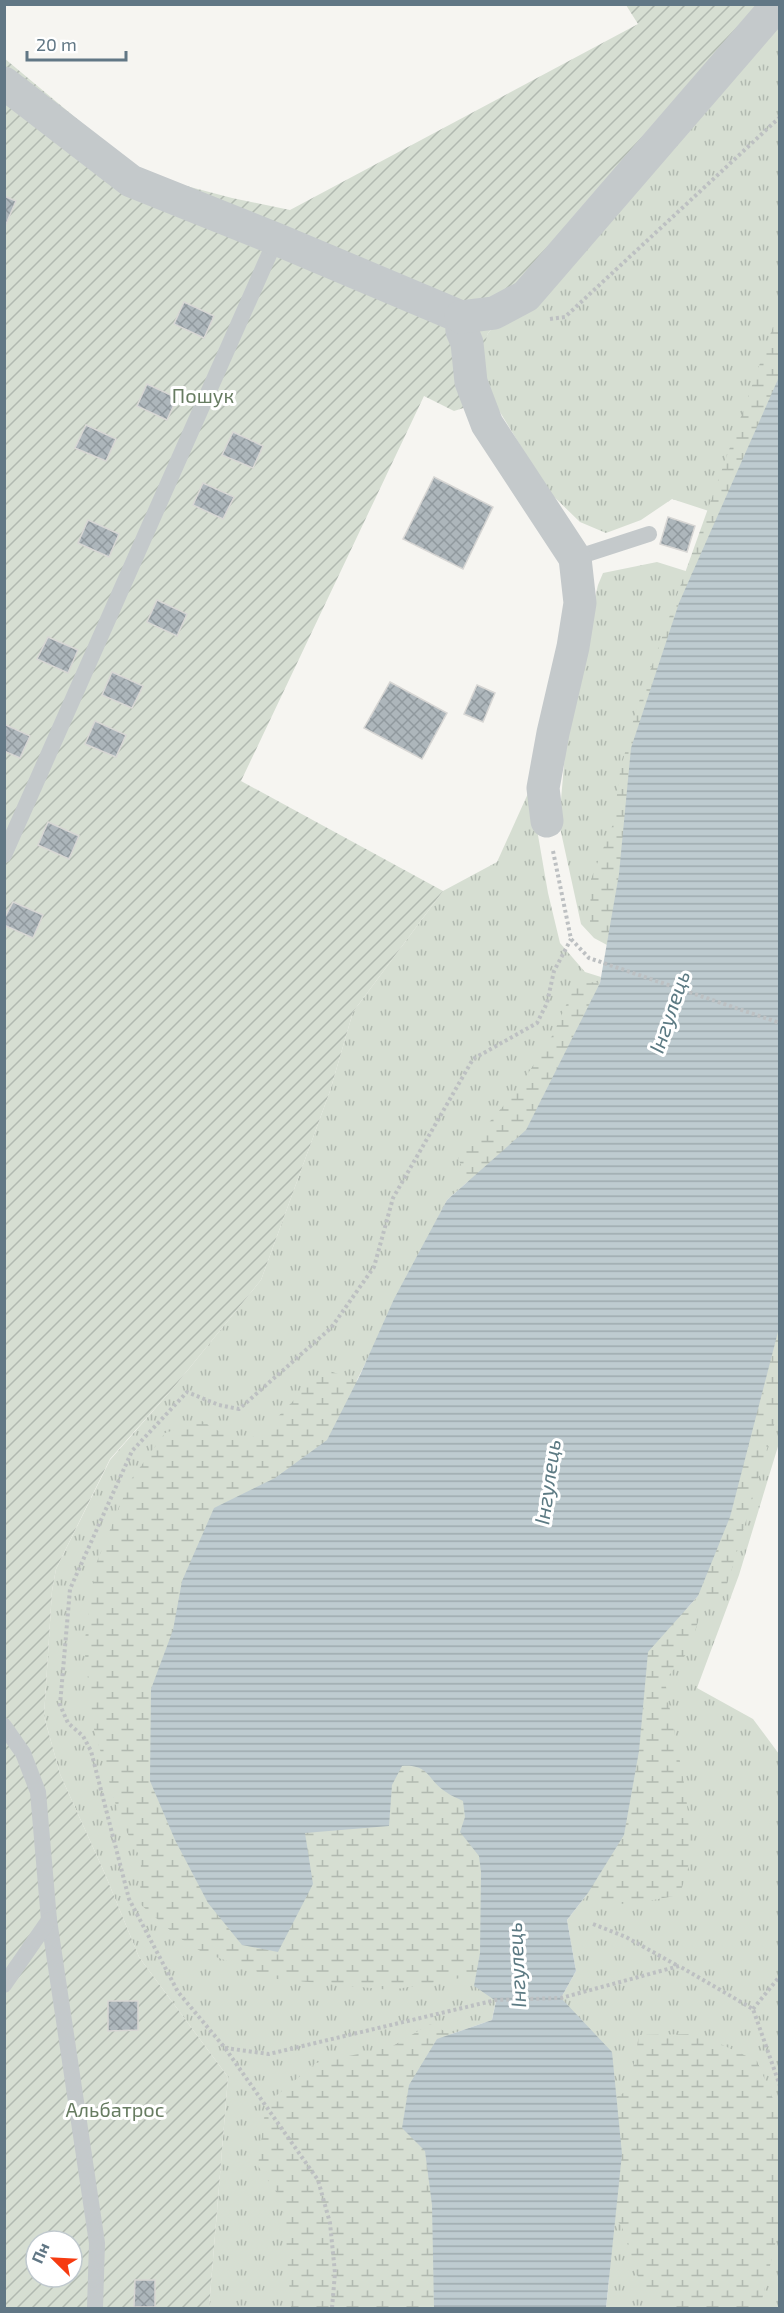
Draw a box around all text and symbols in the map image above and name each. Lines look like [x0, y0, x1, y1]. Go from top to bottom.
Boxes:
scale bar [27, 24, 126, 62]
text: 20 m [36, 33, 77, 55]
park label: Пошук [172, 383, 234, 408]
water label: Інгулець [643, 967, 694, 1056]
water label: Інгулець [528, 1438, 565, 1526]
water label: Інгулець [501, 1922, 530, 2009]
park label: Альбатрос [65, 2097, 165, 2121]
north arrow [24, 2229, 84, 2289]
text: Пн [27, 2239, 53, 2266]

